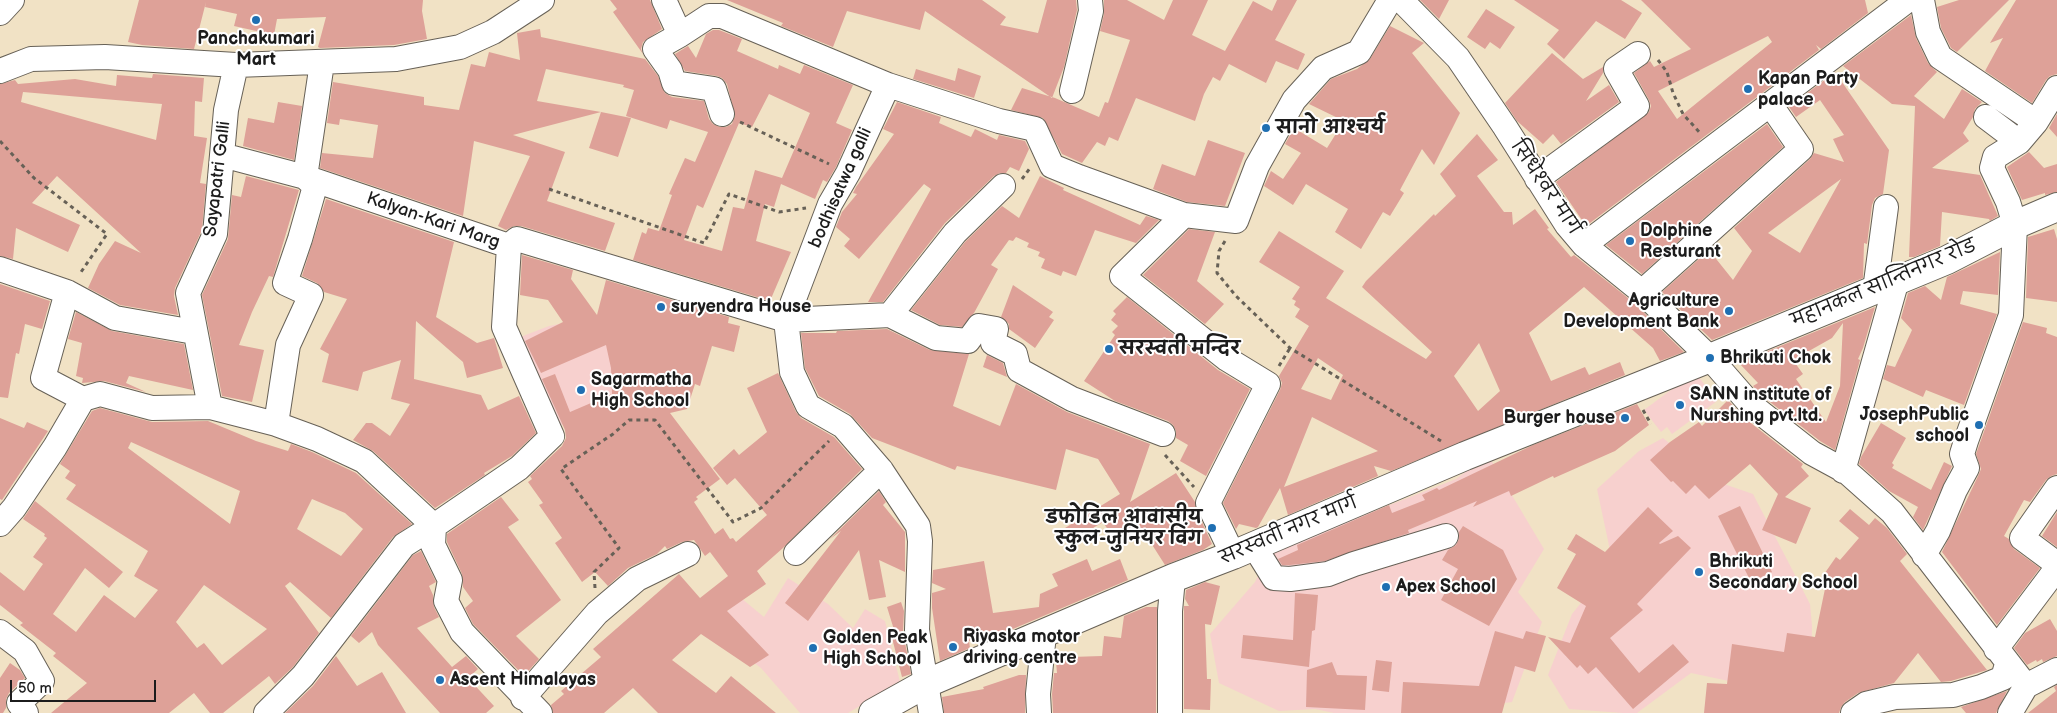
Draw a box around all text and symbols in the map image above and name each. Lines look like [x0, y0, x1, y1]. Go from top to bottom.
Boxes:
marker: Panchakumari Mart [250, 14, 262, 26]
place label: Panchakumari Mart [197, 28, 315, 70]
place label: Kapan Party palace [1758, 68, 1858, 110]
marker: Kapan Party palace [1742, 83, 1754, 95]
place label: सानो आश्चर्य [1276, 117, 1385, 139]
street label: Sayapatri Galli [200, 120, 236, 238]
marker: सानो आश्चर्य [1260, 122, 1272, 134]
street label: bodhisatwa galli [805, 125, 877, 251]
street label: सिधेश्वर मार्ग [1506, 137, 1584, 239]
street label: Kalyan-Kari Marg [363, 188, 503, 254]
place label: Dolphine Resturant [1640, 220, 1721, 262]
marker: Dolphine Resturant [1624, 235, 1636, 247]
street label: महानकल सान्तिनगर रोड [1788, 235, 1980, 333]
place label: Agriculture Development Bank [1563, 290, 1719, 332]
place label: suryendra House [671, 296, 811, 318]
marker: suryendra House [655, 301, 667, 313]
marker: Agriculture Development Bank [1723, 305, 1735, 317]
place label: सरस्वती मन्दिर [1119, 338, 1240, 360]
marker: सरस्वती मन्दिर [1103, 343, 1115, 355]
place label: Bhrikuti Chok [1720, 347, 1831, 369]
marker: Bhrikuti Chok [1704, 352, 1716, 364]
place label: Sagarmatha High School [591, 369, 692, 412]
marker: Sagarmatha High School [575, 384, 587, 396]
place label: SANN institute of Nurshing pvt.ltd. [1690, 384, 1831, 426]
marker: SANN institute of Nurshing pvt.ltd. [1674, 399, 1686, 411]
place label: JosephPublic school [1860, 404, 1969, 446]
place label: Burger house [1503, 407, 1615, 429]
marker: Burger house [1619, 412, 1631, 424]
marker: JosephPublic school [1973, 419, 1985, 431]
street label: सरस्वती नगर मार्ग [1217, 492, 1361, 570]
place label: डफोडिल आवासीय स्कुल-जुनियर विंग [1045, 507, 1202, 550]
marker: डफोडिल आवासीय स्कुल-जुनियर विंग [1206, 522, 1218, 534]
place label: Bhrikuti Secondary School [1709, 551, 1858, 594]
marker: Bhrikuti Secondary School [1693, 566, 1705, 578]
place label: Apex School [1396, 576, 1496, 598]
marker: Apex School [1380, 581, 1392, 593]
place label: Riyaska motor driving centre [963, 626, 1080, 669]
place label: Golden Peak High School [823, 627, 927, 670]
marker: Riyaska motor driving centre [947, 641, 959, 653]
marker: Golden Peak High School [807, 642, 819, 654]
place label: Ascent Himalayas [450, 669, 596, 691]
scale bar [12, 670, 159, 702]
marker: Ascent Himalayas [434, 674, 446, 686]
text: 50 m [18, 679, 52, 698]

